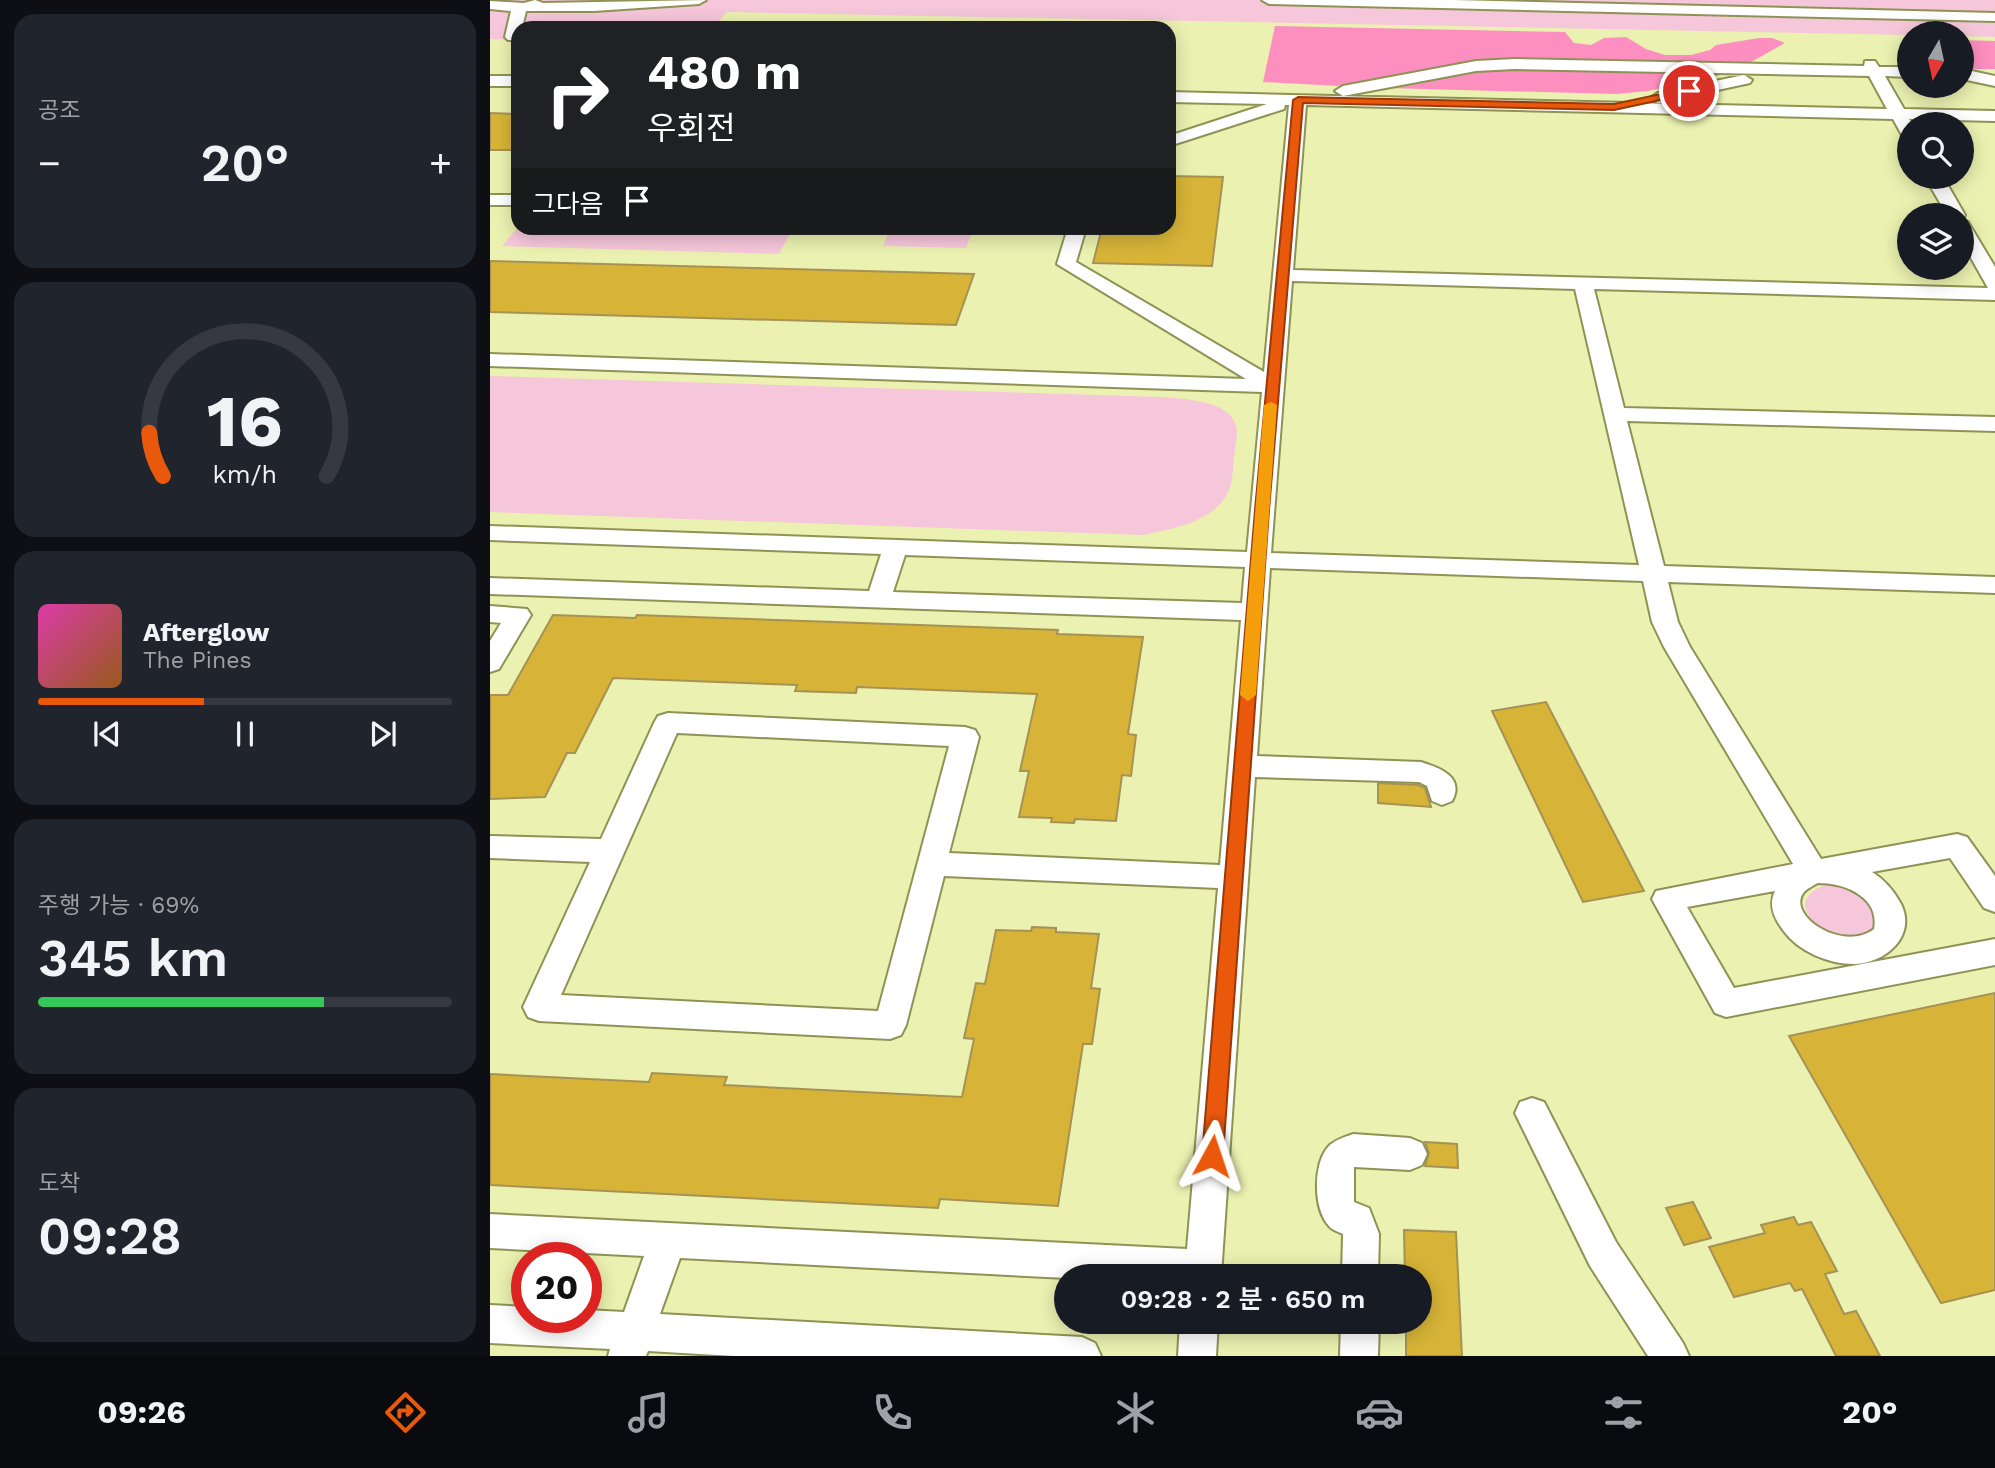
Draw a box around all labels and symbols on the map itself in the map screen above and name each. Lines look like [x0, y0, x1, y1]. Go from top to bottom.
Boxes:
north arrow [1897, 21, 1974, 98]
pin [1659, 61, 1719, 121]
position arrow [1175, 1119, 1249, 1193]
speed limit sign: 20 [511, 1242, 602, 1333]

